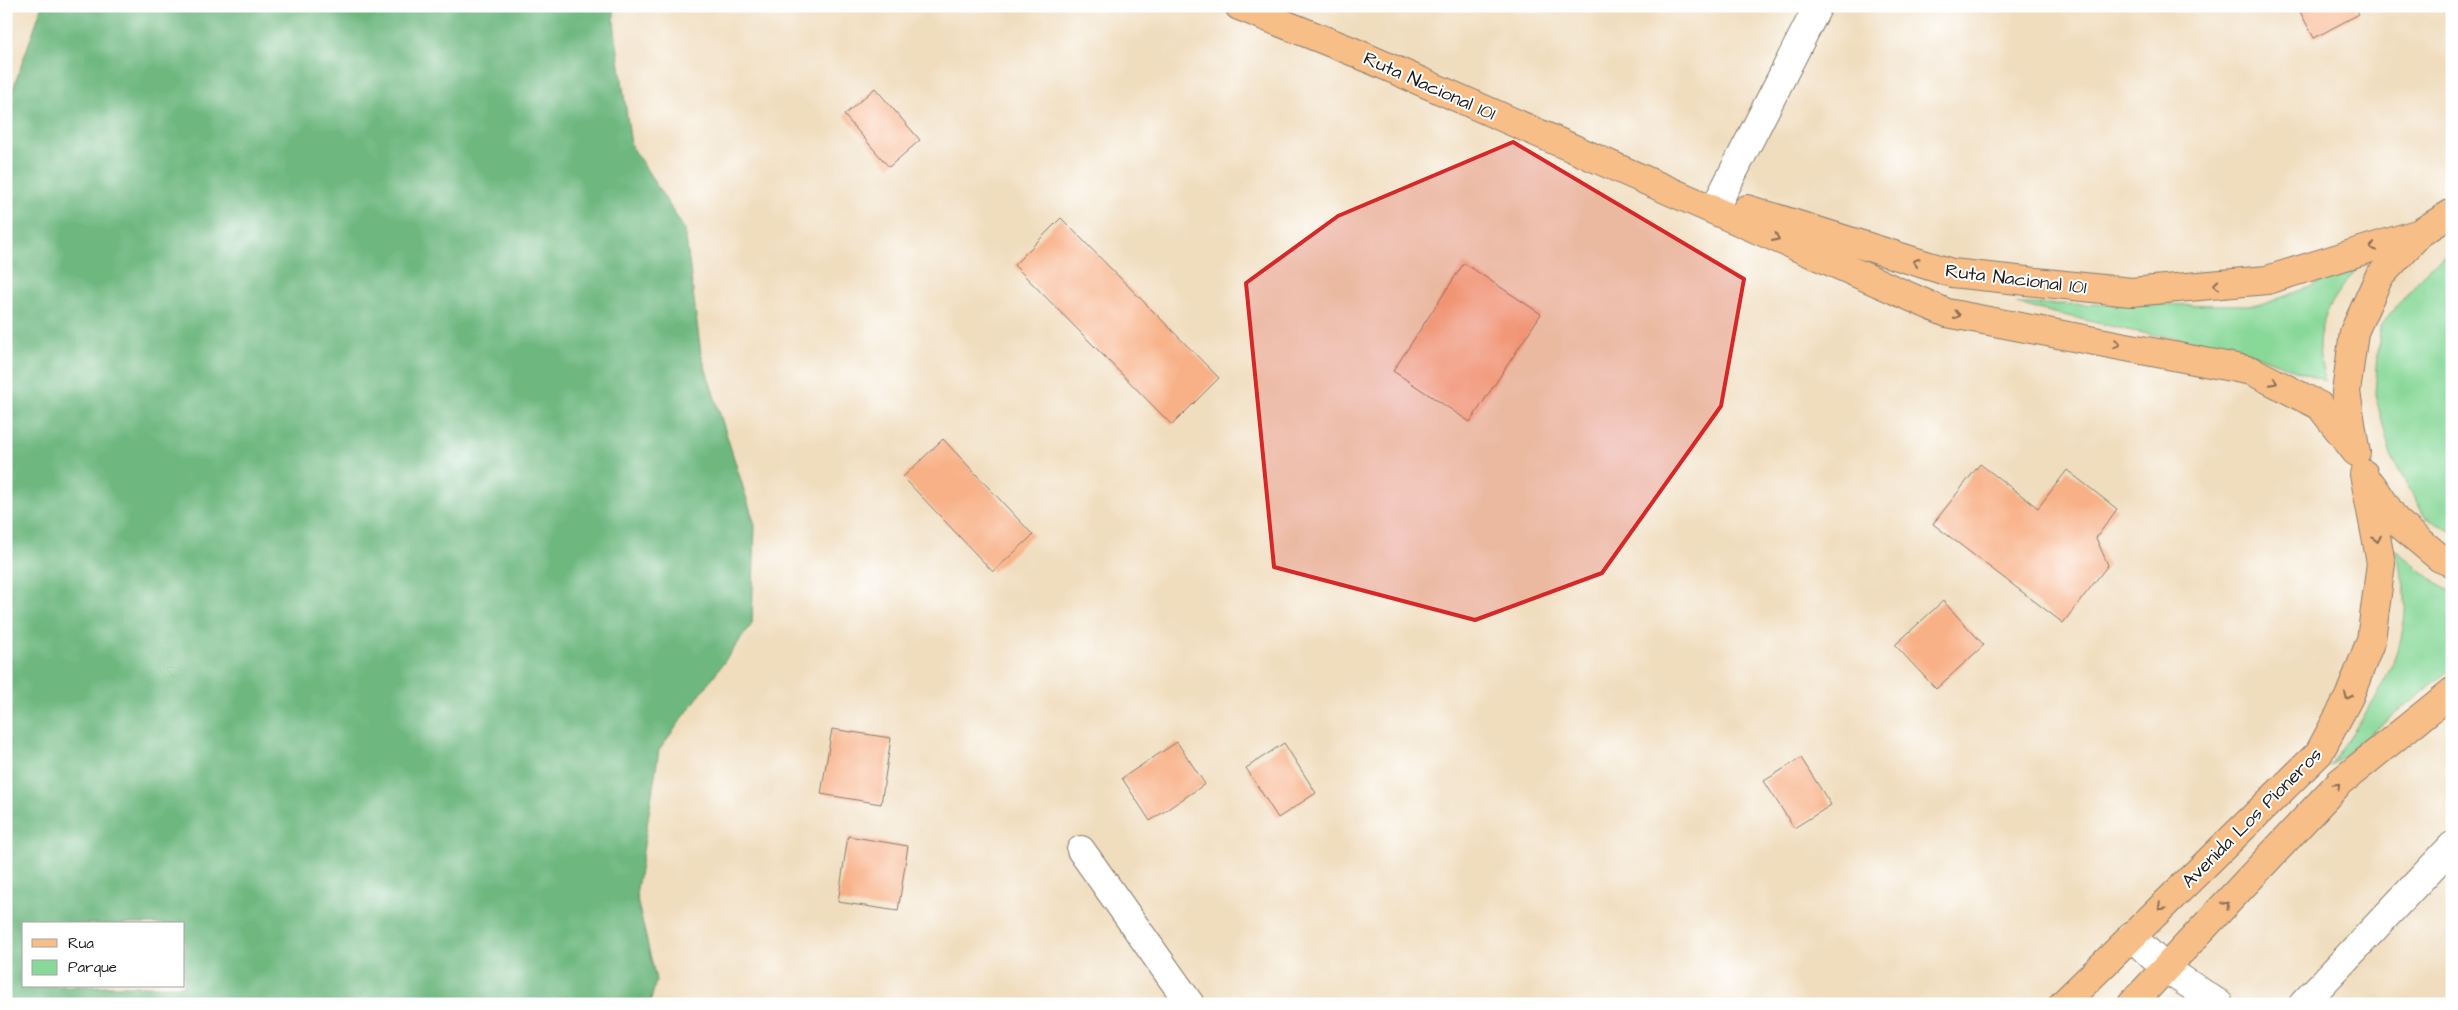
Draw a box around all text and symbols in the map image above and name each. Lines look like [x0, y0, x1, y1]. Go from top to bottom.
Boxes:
street label: Ruta Nacional 101 [1359, 45, 1500, 128]
one-way arrow [1771, 231, 1780, 242]
one-way arrow [2370, 242, 2378, 252]
one-way arrow [1913, 257, 1921, 267]
street label: Ruta Nacional 101 [1944, 257, 2088, 302]
one-way arrow [2212, 279, 2220, 290]
one-way arrow [1953, 310, 1961, 320]
one-way arrow [2112, 339, 2121, 349]
one-way arrow [2269, 376, 2278, 386]
one-way arrow [2371, 534, 2381, 543]
one-way arrow [2344, 691, 2355, 700]
street label: Avenida Los Pioneros [2176, 742, 2328, 894]
one-way arrow [2331, 783, 2340, 792]
one-way arrow [2157, 901, 2166, 910]
one-way arrow [2220, 901, 2229, 910]
legend [22, 922, 185, 988]
text: Rua [68, 933, 94, 954]
text: Parque [68, 957, 117, 978]

